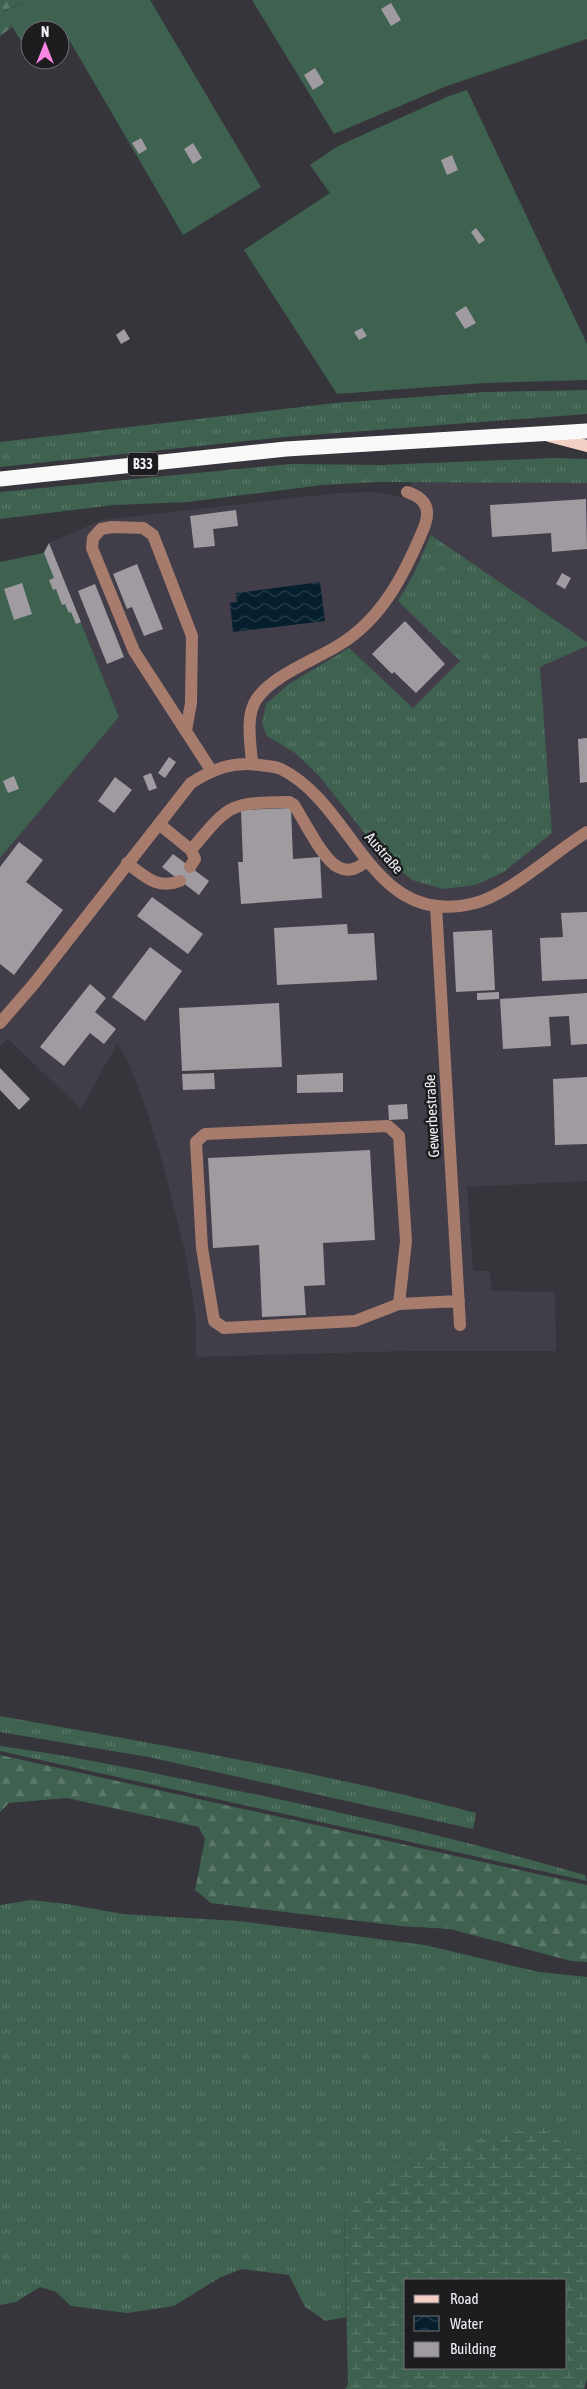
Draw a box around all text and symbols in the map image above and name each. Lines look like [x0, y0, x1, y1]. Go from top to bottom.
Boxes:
north arrow [20, 20, 70, 70]
text: N [41, 24, 49, 40]
road number: B33 [128, 452, 158, 476]
street label: Austraße [362, 829, 407, 877]
street label: Gewerbestraße [421, 1074, 442, 1158]
legend [404, 2279, 567, 2369]
text: Road [450, 2290, 479, 2307]
text: Water [450, 2315, 483, 2332]
text: Building [450, 2340, 496, 2357]

